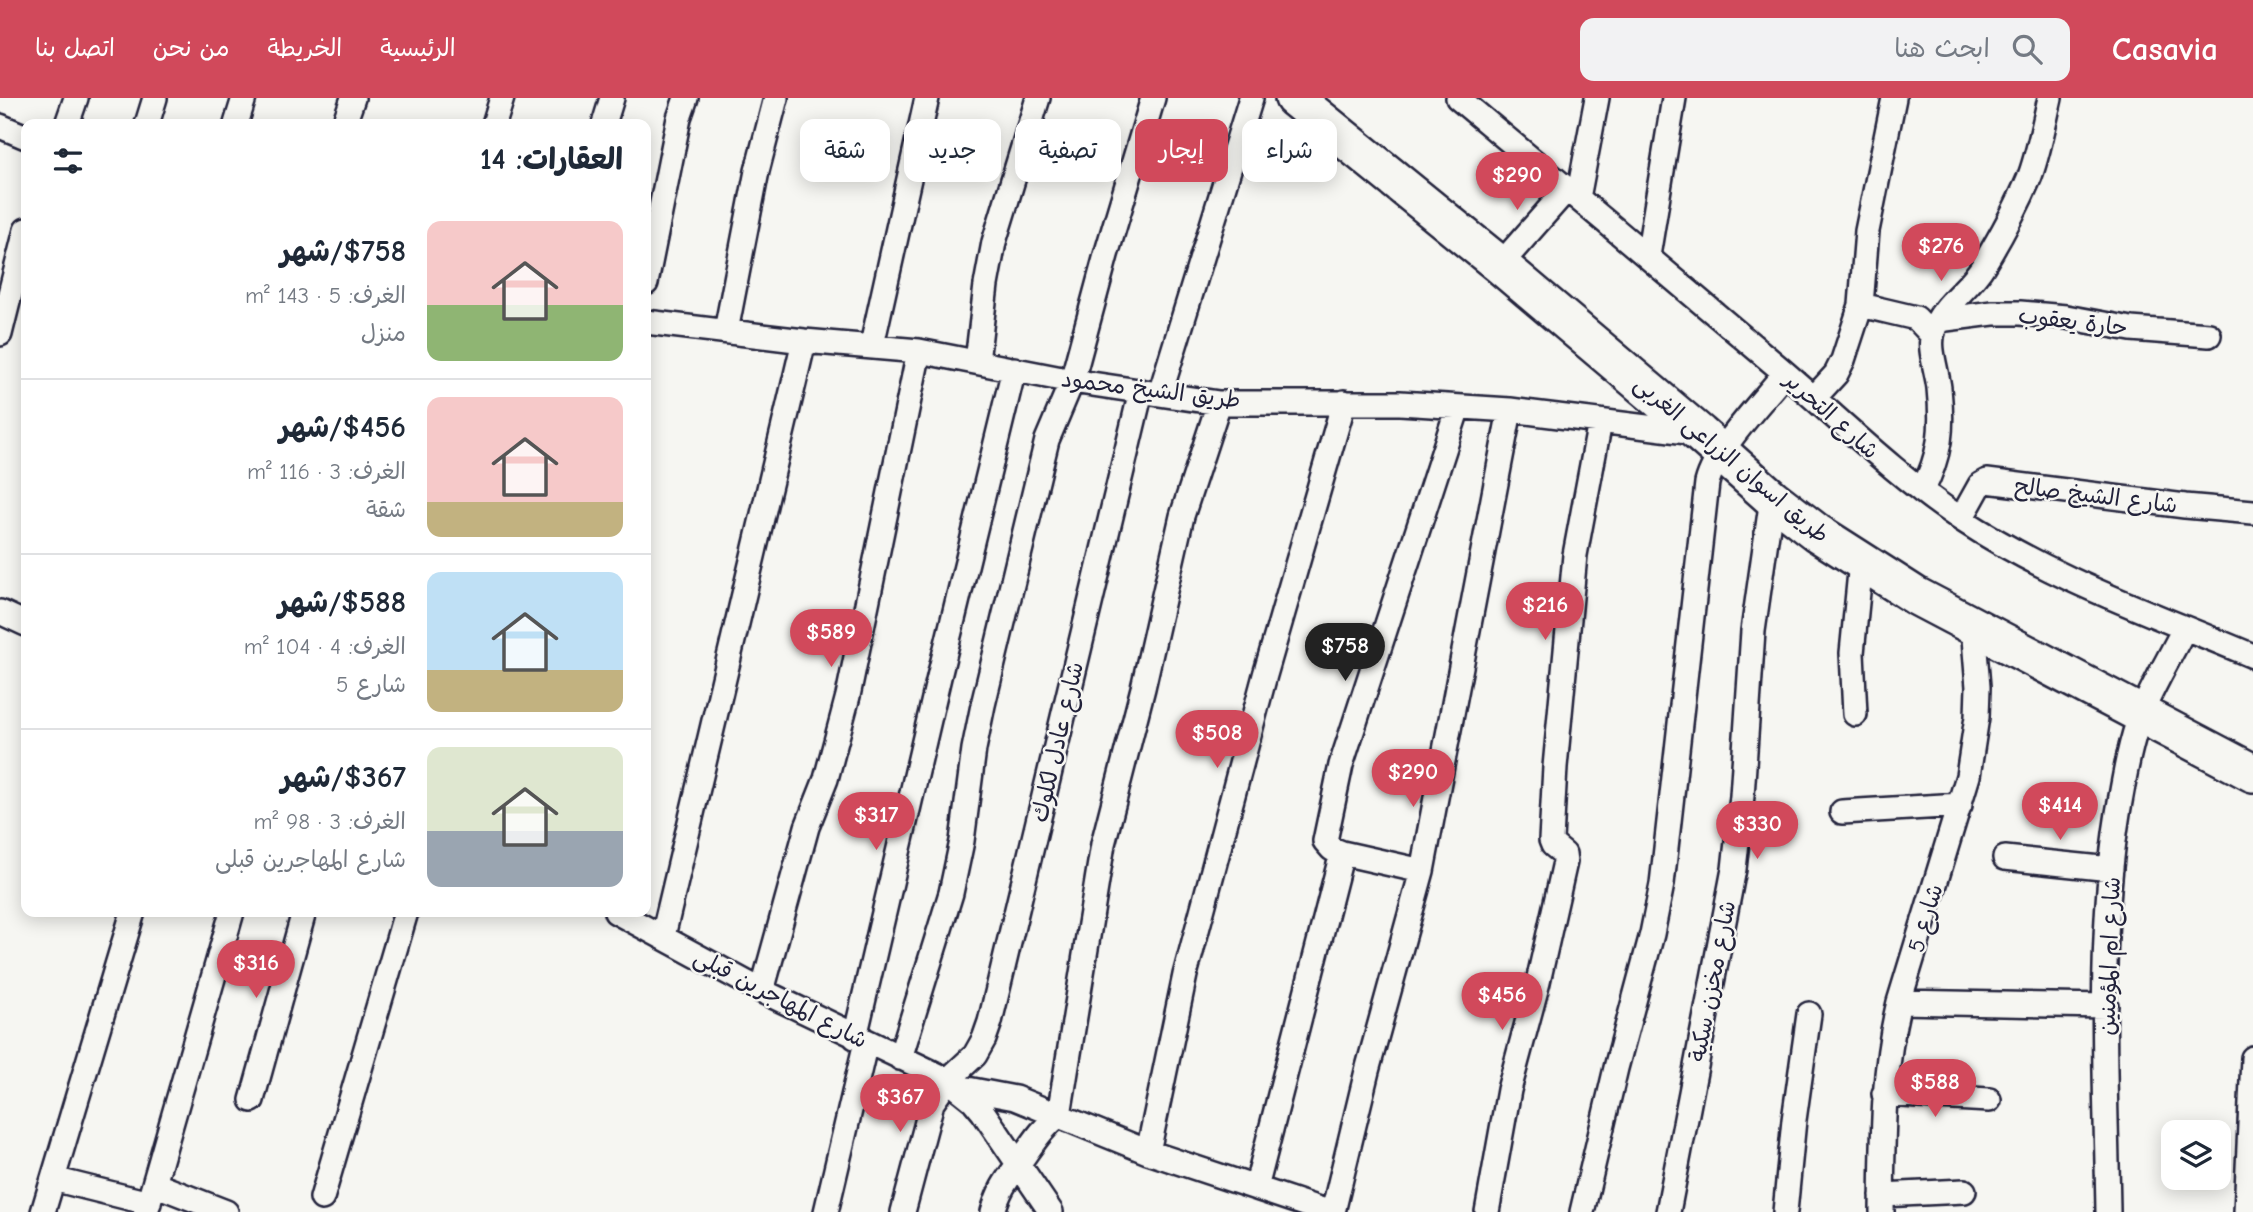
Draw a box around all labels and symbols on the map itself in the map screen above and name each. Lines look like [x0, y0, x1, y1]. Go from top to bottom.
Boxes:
pin: $290 [1476, 152, 1558, 212]
pin: $276 [1900, 223, 1982, 283]
street label: حارة يعقوب [2017, 301, 2129, 343]
street label: طريق الشيخ محمود [1060, 365, 1242, 416]
street label: شارع التحرير [1776, 365, 1884, 466]
street label: طريق اسوان الزراعى الغربى [1628, 370, 1835, 550]
street label: شارع الشيخ صالح [2013, 472, 2179, 521]
pin: $216 [1504, 582, 1586, 642]
pin: $589 [790, 610, 872, 669]
pin: $758 [1304, 624, 1386, 683]
street label: شارع عادل لكلوك [1026, 659, 1091, 825]
pin: $508 [1176, 710, 1258, 770]
pin: $290 [1372, 750, 1454, 809]
pin: $414 [2019, 782, 2101, 842]
pin: $317 [835, 792, 917, 852]
pin: $330 [1716, 802, 1798, 861]
street label: شارع ام المؤمنين [2093, 876, 2130, 1036]
street label: شارع 5 [1902, 881, 1951, 956]
street label: شارع مخزن سكية [1684, 898, 1743, 1064]
pin: $316 [215, 940, 297, 1000]
street label: شارع المهاجرين قبلى [689, 943, 872, 1056]
pin: $456 [1461, 972, 1543, 1032]
pin: $588 [1894, 1060, 1976, 1119]
pin: $367 [859, 1074, 941, 1134]

